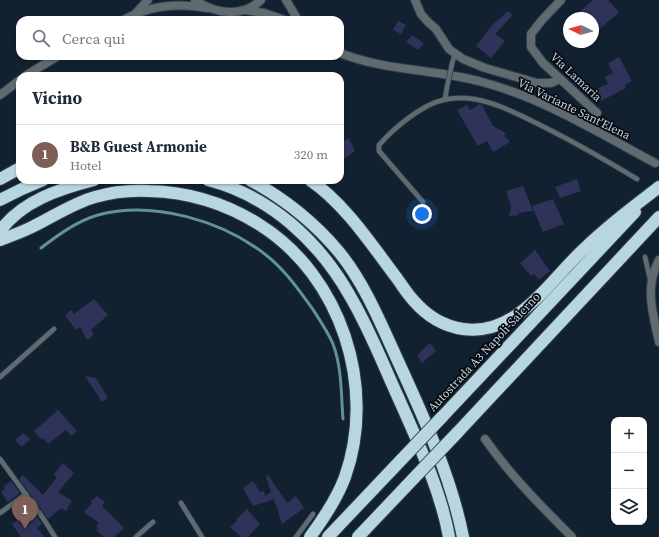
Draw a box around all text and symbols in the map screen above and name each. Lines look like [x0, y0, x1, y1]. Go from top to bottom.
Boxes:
north arrow [563, 12, 599, 48]
search box [16, 16, 344, 60]
icon: search [30, 27, 52, 49]
text: Cerca qui [62, 28, 125, 49]
street label: Via Lamaria [547, 49, 606, 106]
street label: Via Variante Sant'Elena [515, 75, 634, 144]
text: Vicino [32, 86, 82, 110]
text: B&B Guest Armonie [70, 136, 207, 157]
text: 1 [41, 146, 49, 163]
text: 320 m [294, 146, 328, 163]
text: Hotel [70, 157, 102, 174]
your location [412, 204, 432, 224]
street label: Autostrada A3 Napoli-Salerno [424, 289, 544, 415]
map controls [611, 417, 647, 525]
button: + [611, 417, 647, 453]
button: − [611, 453, 647, 489]
button: layers [611, 489, 647, 525]
pin: 1 [12, 496, 38, 529]

